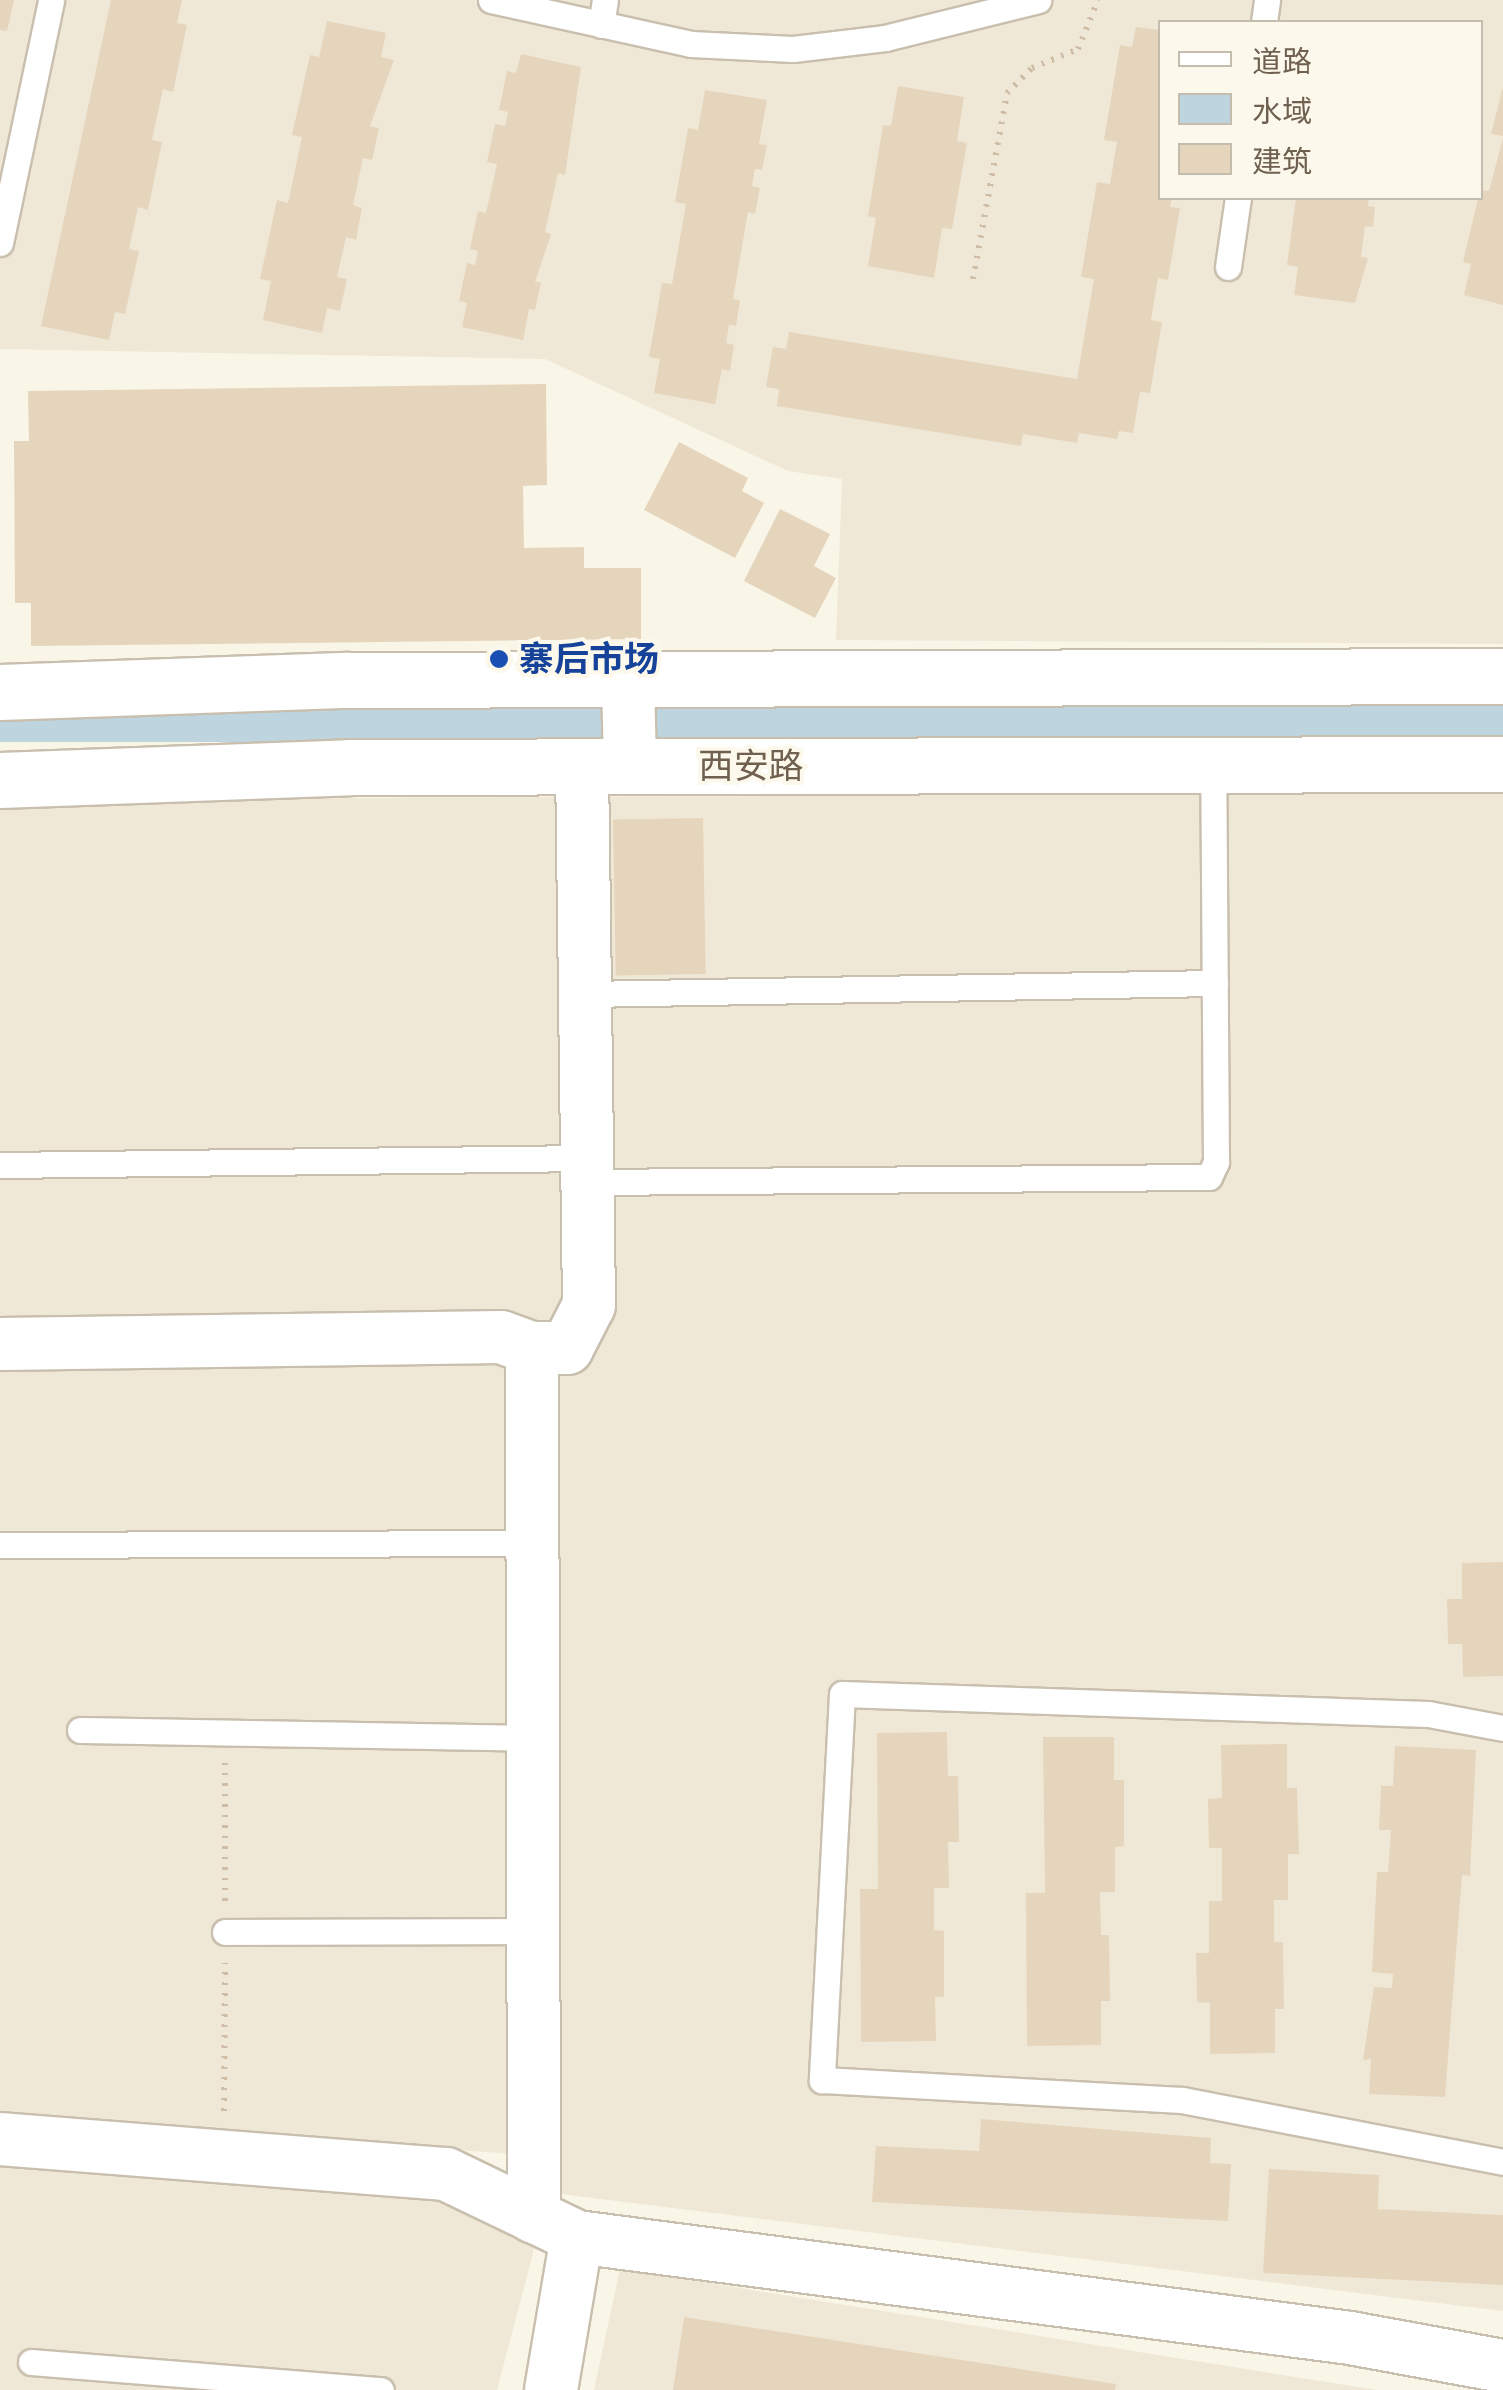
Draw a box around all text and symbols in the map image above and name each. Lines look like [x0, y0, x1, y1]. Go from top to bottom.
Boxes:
legend [1158, 20, 1483, 200]
text: 道路 [1252, 44, 1312, 79]
text: 水域 [1252, 94, 1312, 129]
text: 建筑 [1252, 144, 1312, 179]
place label: 寨后市场 [519, 638, 659, 680]
marker: 寨后市场 [488, 648, 510, 670]
street label: 西安路 [699, 745, 803, 787]

